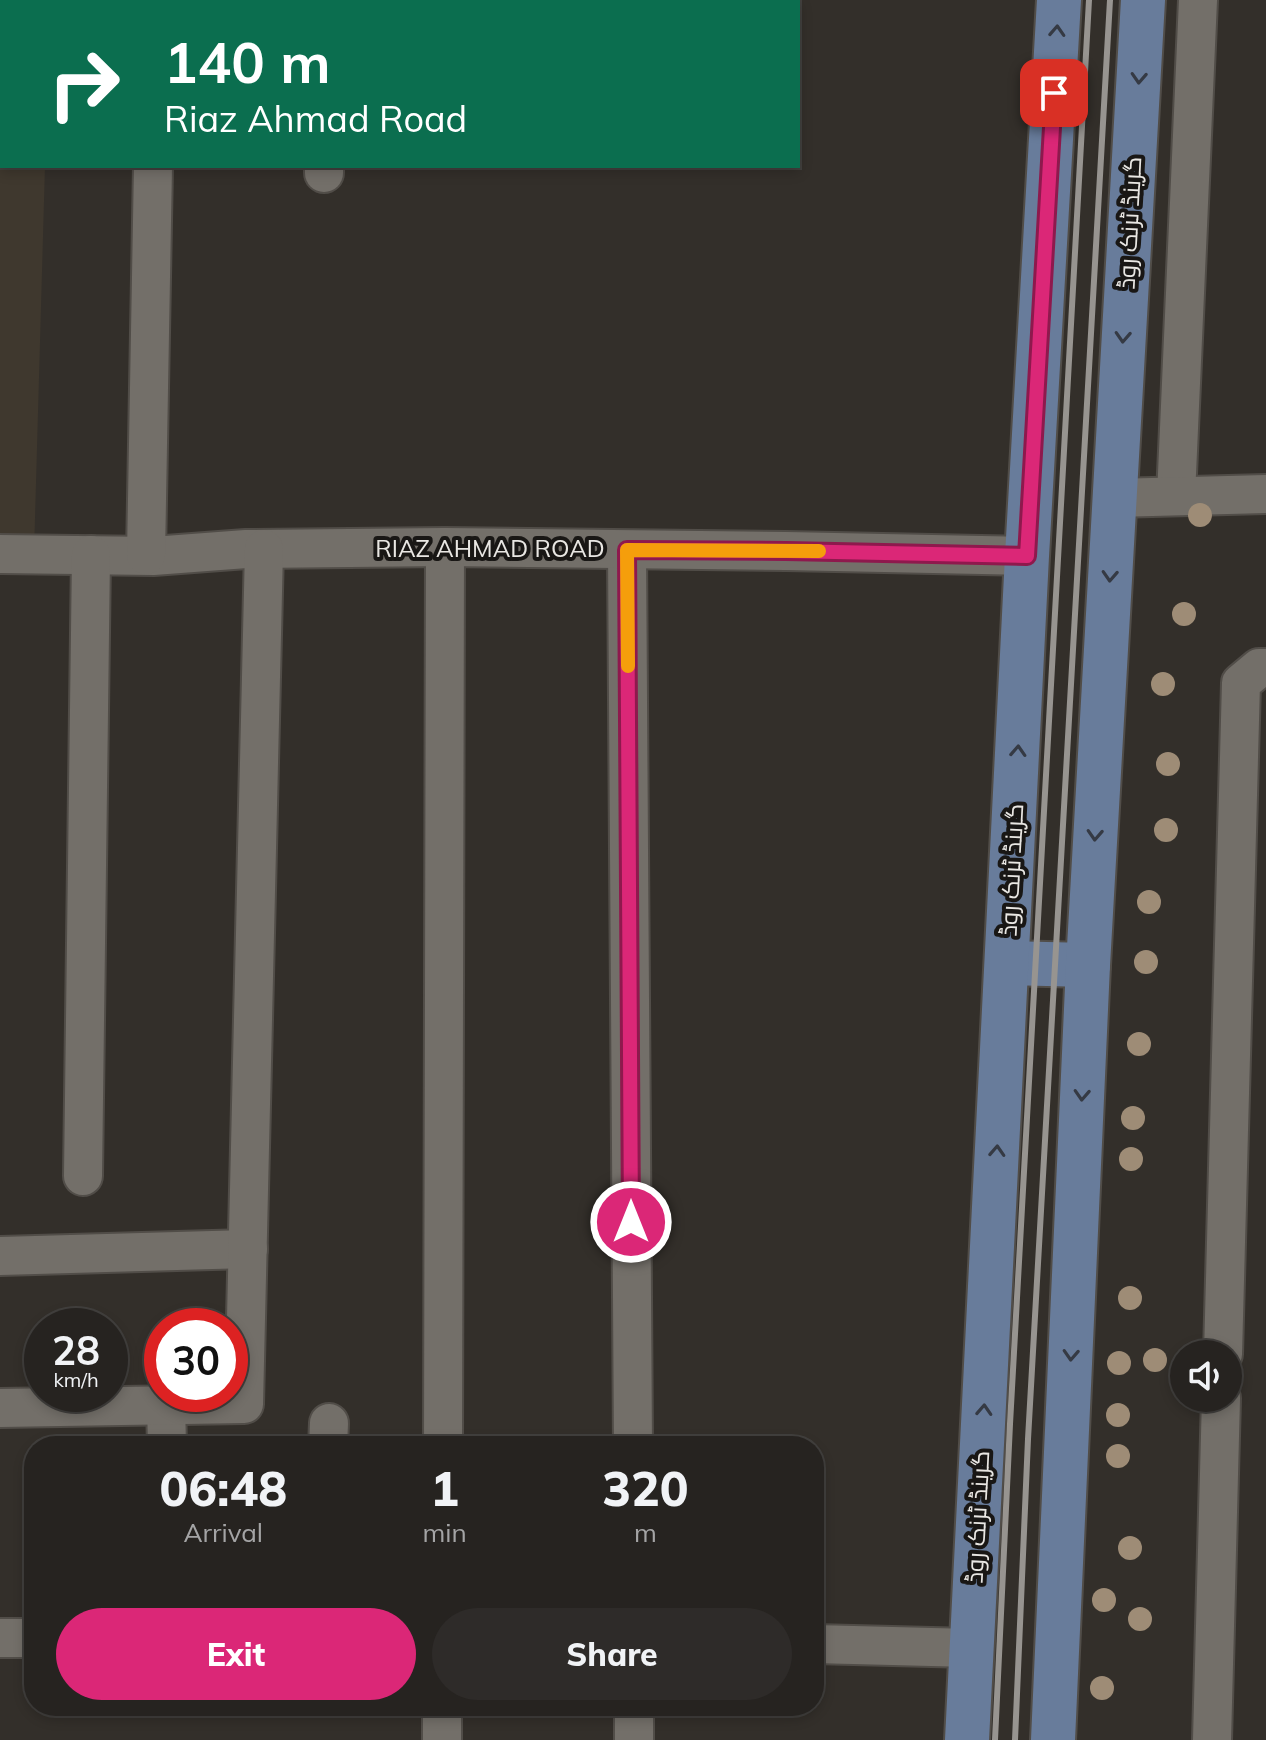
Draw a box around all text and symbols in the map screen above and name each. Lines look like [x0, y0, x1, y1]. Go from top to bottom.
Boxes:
one-way arrow [1048, 24, 1065, 37]
text: 140 m [164, 27, 331, 97]
icon: right [32, 32, 136, 136]
pin [1020, 59, 1088, 127]
icon: arrive [1032, 71, 1076, 115]
one-way arrow [1131, 72, 1148, 85]
text: Riaz Ahmad Road [164, 96, 467, 141]
street label: گرینڈ ٹرنک روڈ [1111, 156, 1147, 290]
one-way arrow [1115, 331, 1132, 344]
street label: RIAZ AHMAD ROAD [375, 533, 605, 563]
one-way arrow [1101, 570, 1118, 583]
one-way arrow [1009, 744, 1026, 757]
street label: گرینڈ ٹرنک روڈ [993, 803, 1029, 937]
one-way arrow [1087, 829, 1104, 842]
one-way arrow [1074, 1089, 1091, 1102]
one-way arrow [989, 1144, 1006, 1157]
position arrow [589, 1180, 673, 1264]
speed limit sign: 30 [144, 1308, 248, 1412]
text: 28 [52, 1325, 100, 1375]
map controls [1170, 1340, 1242, 1412]
button: sound [1170, 1340, 1242, 1412]
one-way arrow [1062, 1349, 1079, 1362]
text: km/h [53, 1367, 99, 1392]
one-way arrow [975, 1403, 992, 1416]
street label: گرینڈ ٹرنک روڈ [959, 1450, 995, 1584]
text: 06:48 [159, 1458, 287, 1518]
text: 1 [430, 1458, 459, 1518]
text: 320 [602, 1458, 689, 1518]
text: Arrival [183, 1516, 263, 1549]
text: min [423, 1516, 467, 1549]
text: m [634, 1516, 657, 1549]
button: Exit [56, 1608, 416, 1700]
button: Share [432, 1608, 792, 1700]

